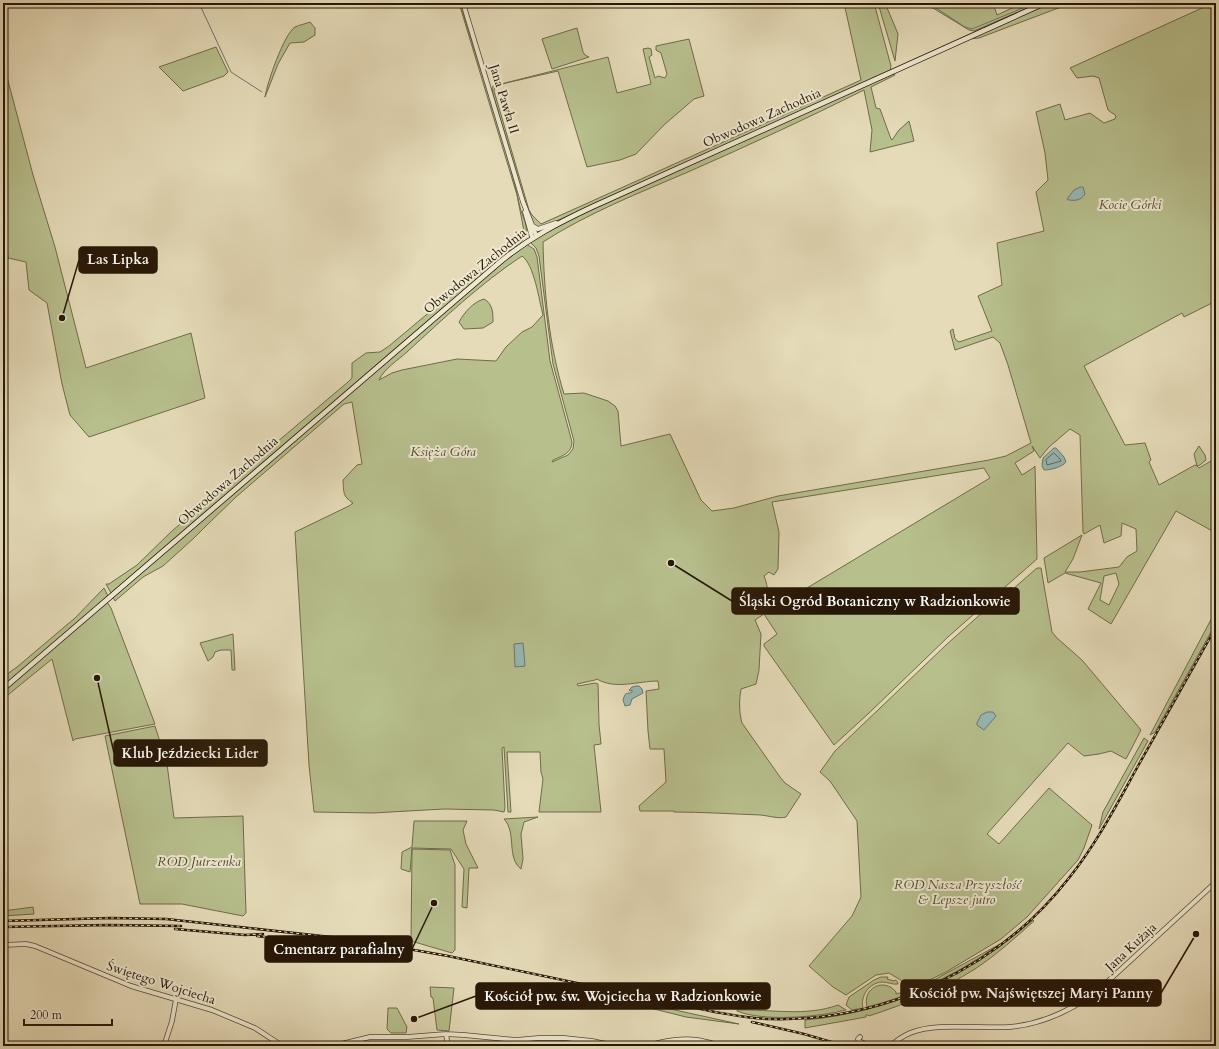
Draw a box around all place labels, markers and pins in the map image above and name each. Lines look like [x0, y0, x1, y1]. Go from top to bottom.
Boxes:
callout: Las Lipka [79, 247, 157, 273]
callout: Śląski Ogród Botaniczny w Radzionkowie [732, 588, 1019, 614]
callout: Klub Jeździecki Lider [114, 740, 267, 766]
callout: Cmentarz parafialny [265, 936, 412, 962]
callout: Kościół pw. Najświętszej Maryi Panny [901, 980, 1161, 1006]
callout: Kościół pw. św. Wojciecha w Radzionkowie [476, 983, 770, 1009]

